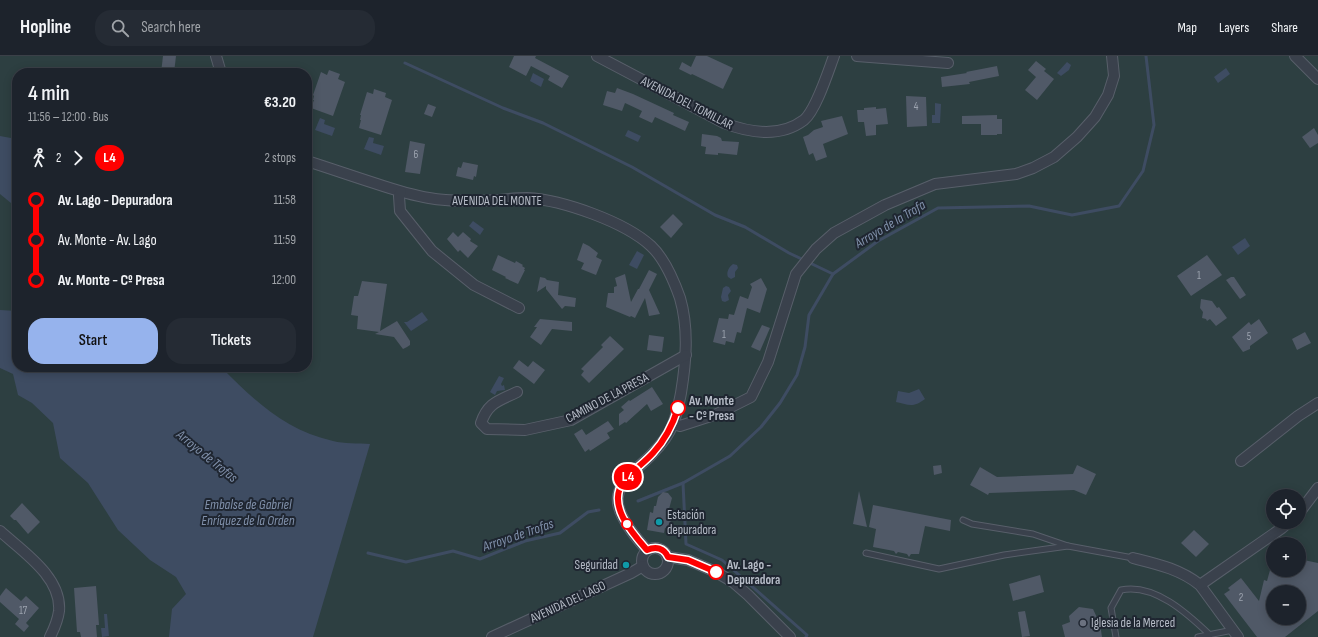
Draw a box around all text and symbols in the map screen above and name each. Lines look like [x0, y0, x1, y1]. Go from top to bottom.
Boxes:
search box [95, 10, 375, 46]
text: Hopline [20, 16, 71, 39]
icon: search [109, 17, 131, 39]
text: Search here [141, 18, 201, 37]
text: Map [1177, 19, 1197, 36]
text: Layers [1219, 19, 1249, 36]
text: Share [1271, 19, 1298, 36]
street label: AVENIDA DEL TOMILLAR [637, 72, 736, 133]
text: 4 min [28, 80, 70, 107]
text: €3.20 [264, 93, 296, 112]
house number: 4 [914, 100, 919, 113]
text: 11:56 – 12:00 · Bus [28, 109, 109, 125]
icon: walk [28, 147, 50, 169]
icon: forward [67, 147, 89, 169]
house number: 6 [414, 148, 419, 161]
text: L4 [103, 149, 116, 166]
text: 2 [56, 150, 61, 166]
text: 2 stops [265, 150, 296, 166]
text: Av. Lago - Depuradora [58, 191, 173, 210]
text: 11:58 [274, 192, 296, 208]
street label: AVENIDA DEL MONTE [451, 193, 542, 209]
water label: Arroyo de la Trofa [851, 196, 929, 252]
text: Av. Monte - Av. Lago [58, 231, 157, 250]
text: 11:59 [273, 232, 296, 248]
house number: 1 [1197, 269, 1201, 282]
text: Av. Monte - Cº Presa [58, 271, 165, 290]
text: 12:00 [272, 272, 296, 288]
button: Start [28, 318, 158, 364]
button: Tickets [166, 318, 296, 364]
house number: 1 [722, 328, 726, 341]
house number: 5 [1247, 330, 1251, 343]
street label: CAMINO DE LA PRESA [563, 369, 652, 427]
place label: Av. Monte - Cº Presa [688, 393, 735, 424]
marker: Av. Monte - Cº Presa [670, 400, 686, 416]
water label: Arroyo de Trofas [172, 425, 241, 486]
line badge: L4 [610, 464, 646, 490]
text: L4 [622, 468, 634, 485]
map controls [1266, 489, 1306, 625]
button: locate [1266, 489, 1306, 529]
water label: Embalse de Gabriel Enríquez de la Orden [201, 496, 295, 529]
place label: Estación depuradora [667, 507, 716, 538]
water label: Arroyo de Trofas [479, 515, 556, 555]
marker: Estación depuradora [654, 517, 664, 527]
unlabelled marker [621, 518, 633, 530]
button: + [1266, 537, 1306, 577]
place label: Seguridad [575, 557, 618, 573]
place label: Av. Lago - Depuradora [726, 557, 780, 588]
marker: Seguridad [621, 560, 631, 570]
marker: Av. Lago - Depuradora [708, 564, 724, 580]
street label: AVENIDA DEL LAGO [527, 578, 608, 627]
button: − [1266, 585, 1306, 625]
house number: 2 [1239, 591, 1244, 604]
house number: 17 [19, 604, 28, 617]
place label: Iglesia de la Merced [1091, 615, 1175, 631]
marker: Iglesia de la Merced [1078, 618, 1088, 628]

